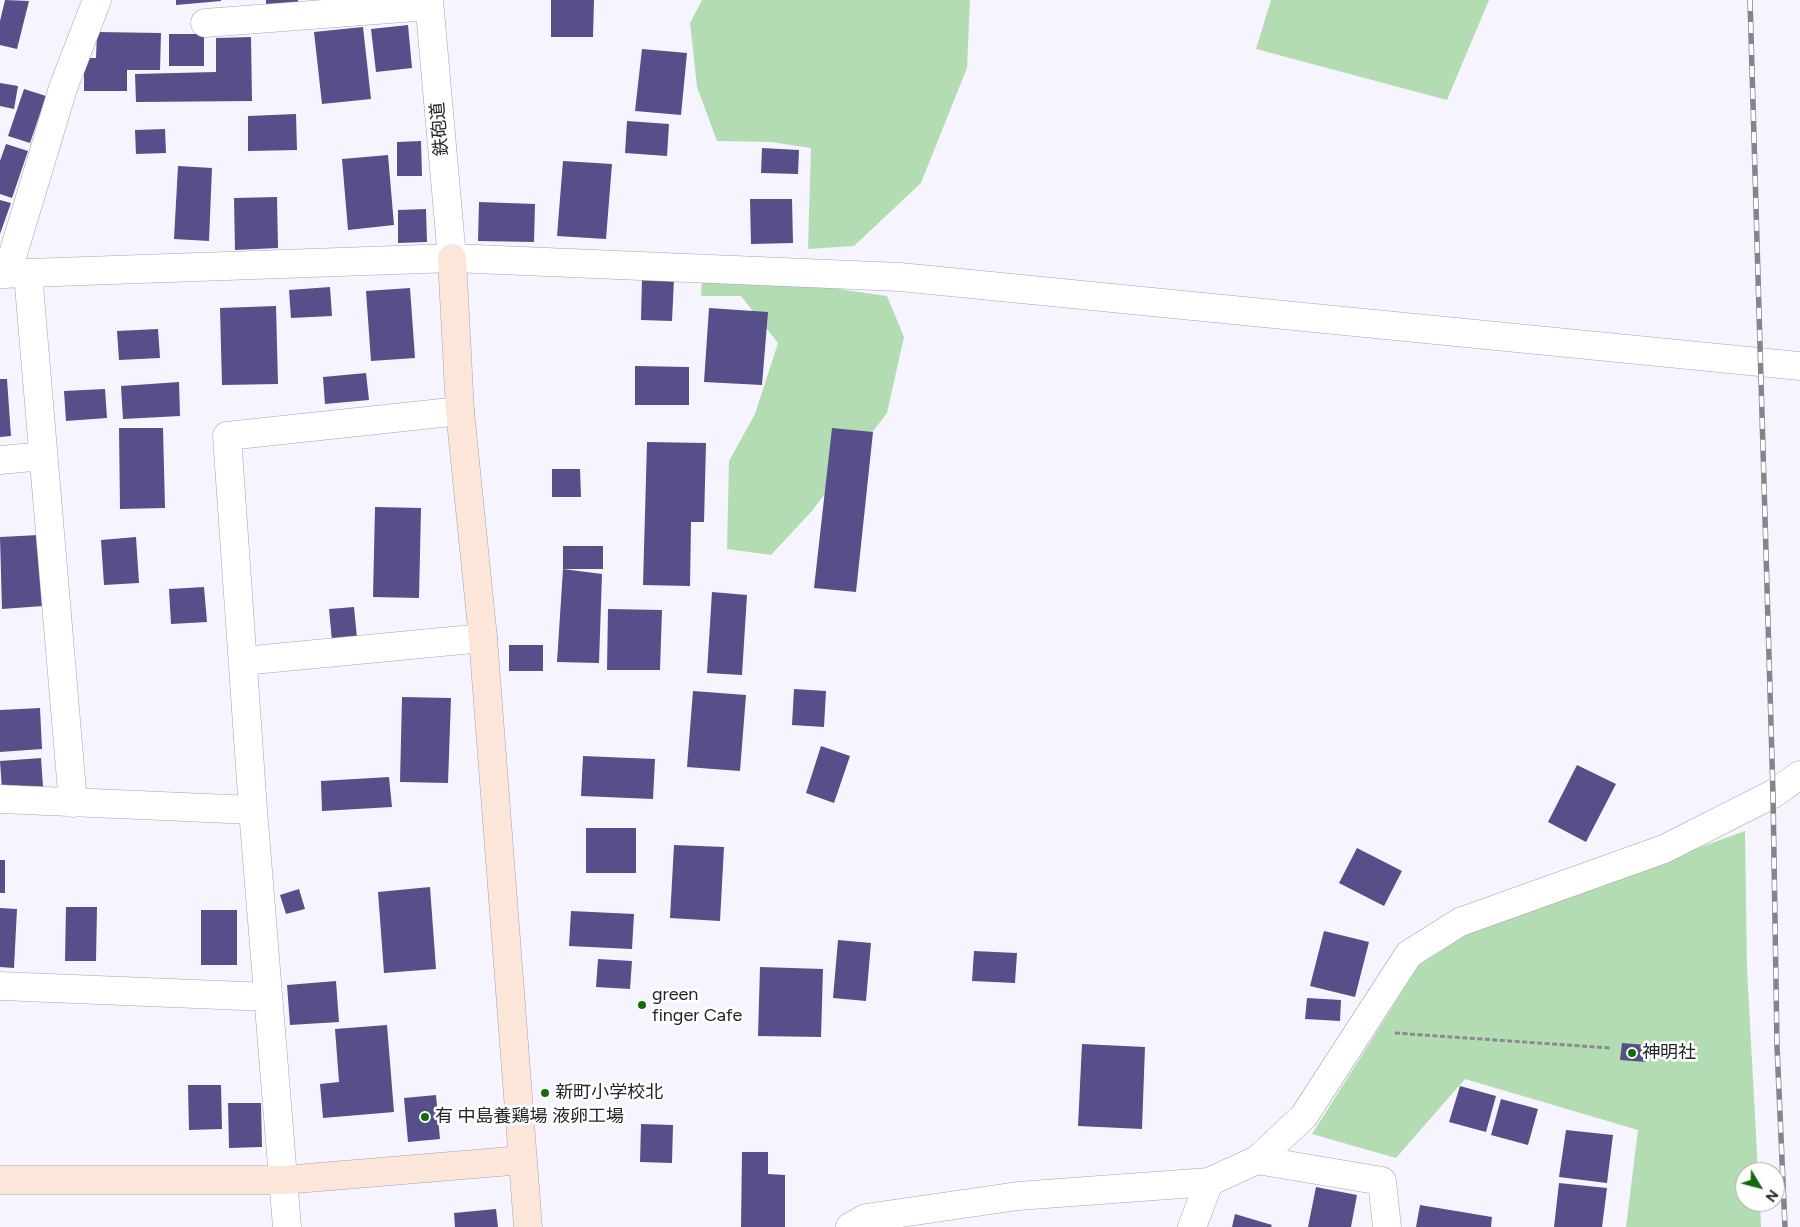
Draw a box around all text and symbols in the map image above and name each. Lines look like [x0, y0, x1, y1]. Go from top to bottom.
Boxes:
street label: 鉄砲道 [427, 101, 453, 157]
place label: green finger Cafe [652, 984, 742, 1026]
marker: green finger Cafe [636, 999, 648, 1011]
place label: 神明社 [1642, 1042, 1696, 1064]
marker: 神明社 [1626, 1047, 1638, 1059]
place label: 新町小学校北 [555, 1082, 663, 1104]
marker: 新町小学校北 [539, 1087, 551, 1099]
place label: 有 中島養鶏場 液卵工場 [435, 1106, 624, 1128]
marker: 有 中島養鶏場 液卵工場 [419, 1111, 431, 1123]
north arrow [1735, 1162, 1785, 1212]
text: N [1762, 1186, 1782, 1205]

